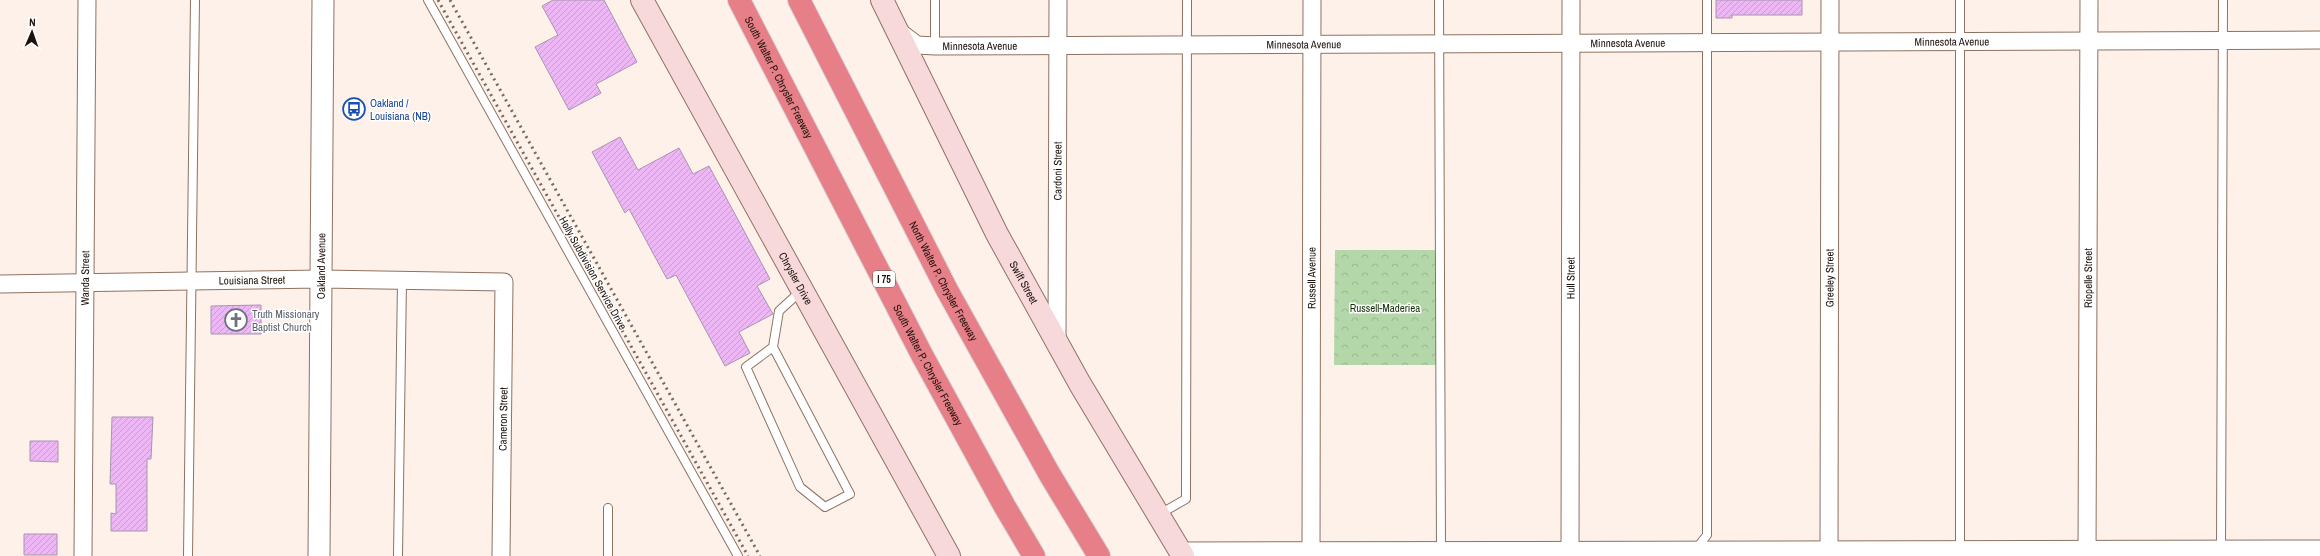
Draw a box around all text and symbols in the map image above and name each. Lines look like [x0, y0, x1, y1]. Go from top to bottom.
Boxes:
north arrow [12, 12, 52, 52]
street label: South Walter P. Chrysler Freeway [742, 14, 816, 141]
text: N [29, 15, 36, 29]
street label: Minnesota Avenue [1915, 34, 1989, 49]
street label: Minnesota Avenue [1591, 36, 1665, 50]
street label: Minnesota Avenue [1267, 37, 1341, 52]
street label: Minnesota Avenue [943, 39, 1017, 53]
bus stop icon: Oakland / Louisiana (NB) [341, 96, 367, 122]
place label: Oakland / Louisiana (NB) [370, 96, 431, 123]
street label: Cardoni Street [1050, 141, 1065, 200]
street label: Holly Subdivision Service Drive [556, 214, 630, 332]
street label: North Walter P. Chrysler Freeway [906, 219, 981, 344]
street label: Oakland Avenue [314, 233, 328, 299]
street label: Russell Avenue [1304, 247, 1319, 309]
street label: Greeley Street [1822, 248, 1837, 307]
street label: Riopelle Street [2081, 248, 2095, 308]
street label: Wanda Street [78, 250, 92, 306]
street label: Chrysler Drive [776, 250, 816, 307]
street label: Hull Street [1563, 256, 1578, 299]
street label: Swift Street [1006, 259, 1041, 307]
road number: I 75 [873, 271, 895, 287]
street label: Louisiana Street [219, 273, 286, 288]
park label: Russell-Maderiea [1350, 301, 1420, 315]
street label: South Walter P. Chrysler Freeway [890, 302, 966, 428]
church icon: Truth Missionary Baptist Church [223, 307, 249, 333]
place label: Truth Missionary Baptist Church [252, 307, 320, 334]
street label: Cameron Street [495, 387, 511, 451]

